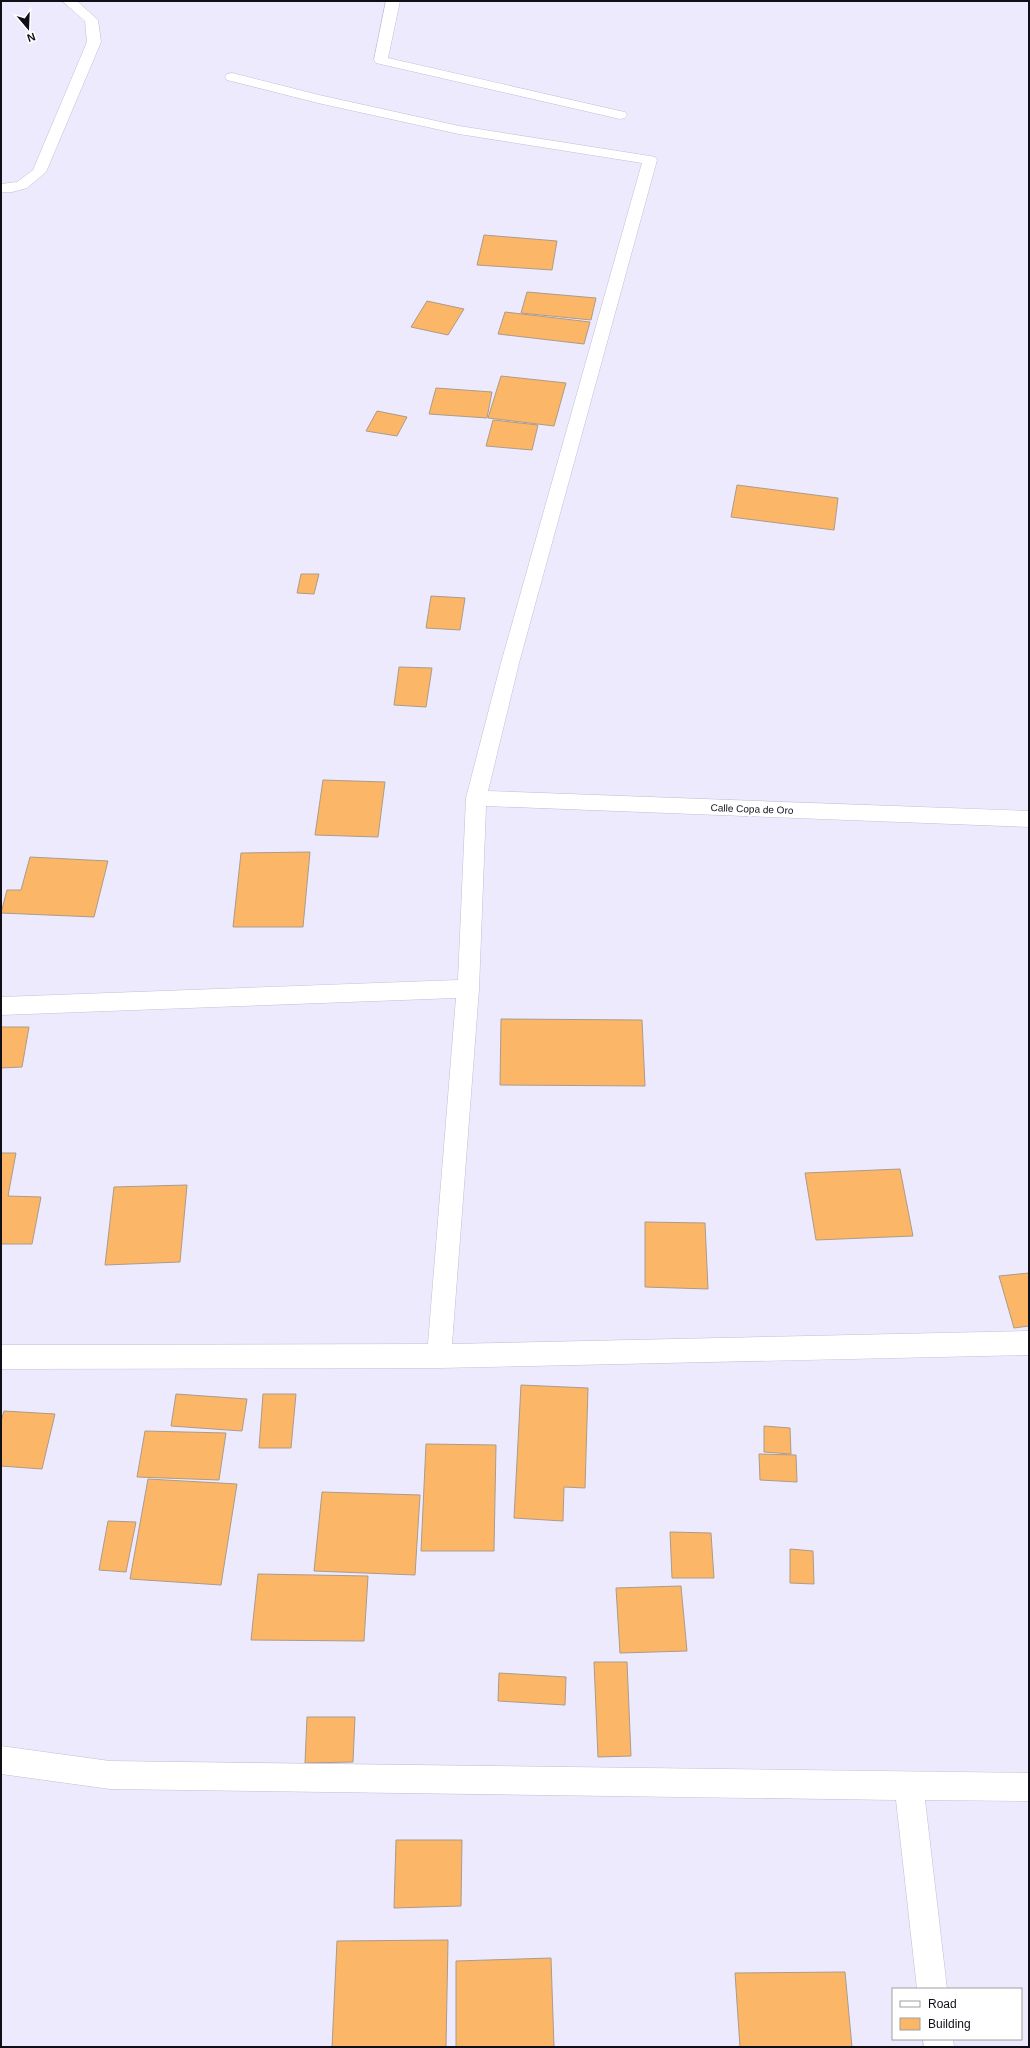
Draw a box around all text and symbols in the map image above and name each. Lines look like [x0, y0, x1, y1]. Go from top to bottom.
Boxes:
north arrow [8, 8, 48, 48]
text: N [25, 30, 37, 44]
street label: Calle Copa de Oro [710, 802, 794, 816]
legend [892, 1988, 1022, 2040]
text: Road [928, 1997, 957, 2011]
text: Building [928, 2017, 971, 2031]

